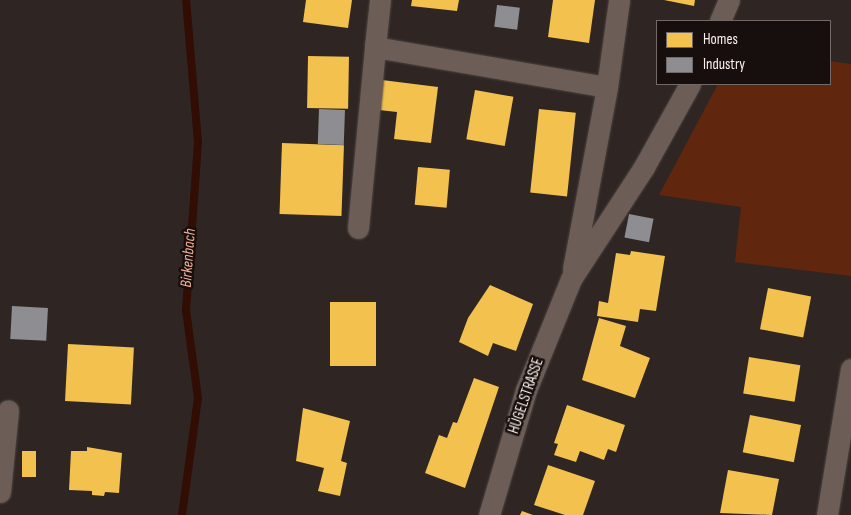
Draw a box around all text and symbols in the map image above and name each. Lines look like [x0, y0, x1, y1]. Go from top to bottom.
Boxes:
legend [656, 20, 831, 85]
text: Homes [703, 30, 738, 49]
text: Industry [703, 55, 745, 74]
water label: Birkenbach [177, 228, 201, 288]
street label: HÜGELSTRASSE [505, 356, 547, 436]

